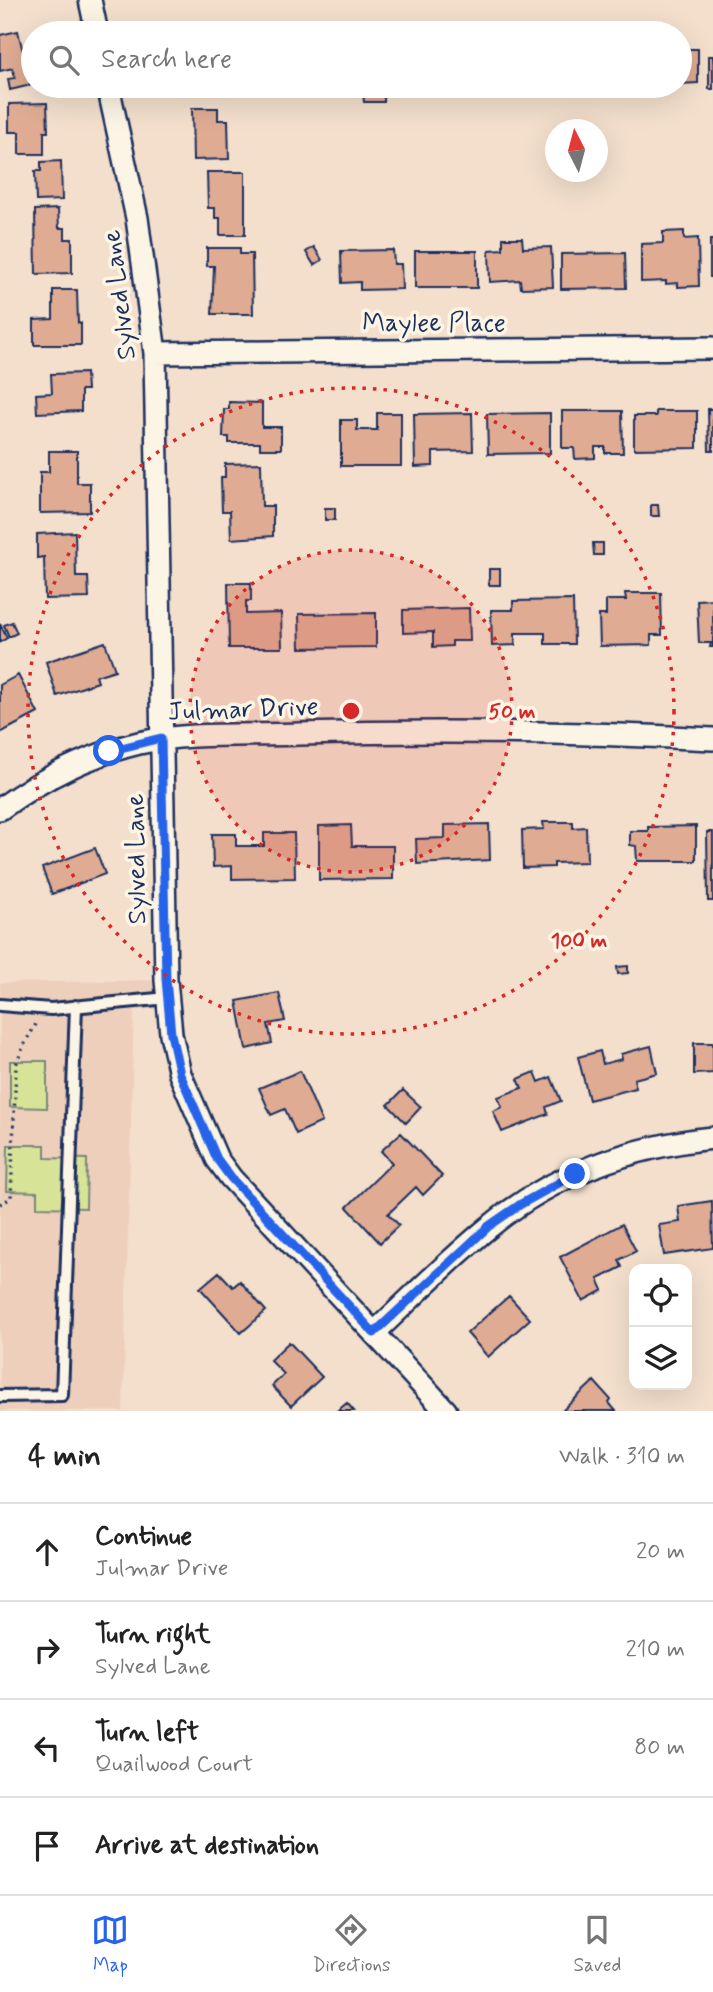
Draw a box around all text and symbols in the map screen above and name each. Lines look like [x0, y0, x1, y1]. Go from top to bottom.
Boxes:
search box [21, 21, 692, 98]
icon: search [45, 41, 83, 79]
text: Search here [101, 43, 232, 77]
north arrow [545, 119, 608, 182]
street label: Sylved Lane [95, 228, 145, 362]
street label: Maylee Place [362, 307, 506, 341]
street label: Julmar Drive [167, 690, 319, 730]
text: 50 m [489, 698, 536, 726]
centre of rings [339, 699, 363, 723]
route start [93, 735, 124, 766]
street label: Sylved Lane [119, 793, 155, 925]
text: 100 m [551, 927, 607, 955]
route end [559, 1158, 590, 1189]
map controls [629, 1264, 692, 1390]
button: locate [629, 1264, 692, 1327]
button: layers [629, 1327, 692, 1390]
text: 4 min [28, 1437, 101, 1476]
text: Walk · 310 m [559, 1442, 685, 1472]
text: Continue [95, 1520, 192, 1554]
icon: ahead [28, 1533, 66, 1571]
text: 20 m [636, 1537, 685, 1567]
text: Julmar Drive [95, 1554, 228, 1584]
text: Turn right [95, 1618, 211, 1652]
icon: right [28, 1631, 66, 1669]
text: 210 m [625, 1635, 685, 1665]
text: Sylved Lane [95, 1652, 211, 1682]
text: Turn left [95, 1716, 199, 1750]
icon: left [28, 1729, 66, 1767]
text: 80 m [634, 1733, 685, 1763]
text: Quailwood Court [95, 1750, 253, 1780]
icon: arrive [28, 1827, 66, 1865]
text: Arrive at destination [95, 1829, 319, 1863]
tab: Map [91, 1911, 129, 1978]
tab: Directions [312, 1911, 391, 1978]
tab: Saved [573, 1911, 621, 1978]

